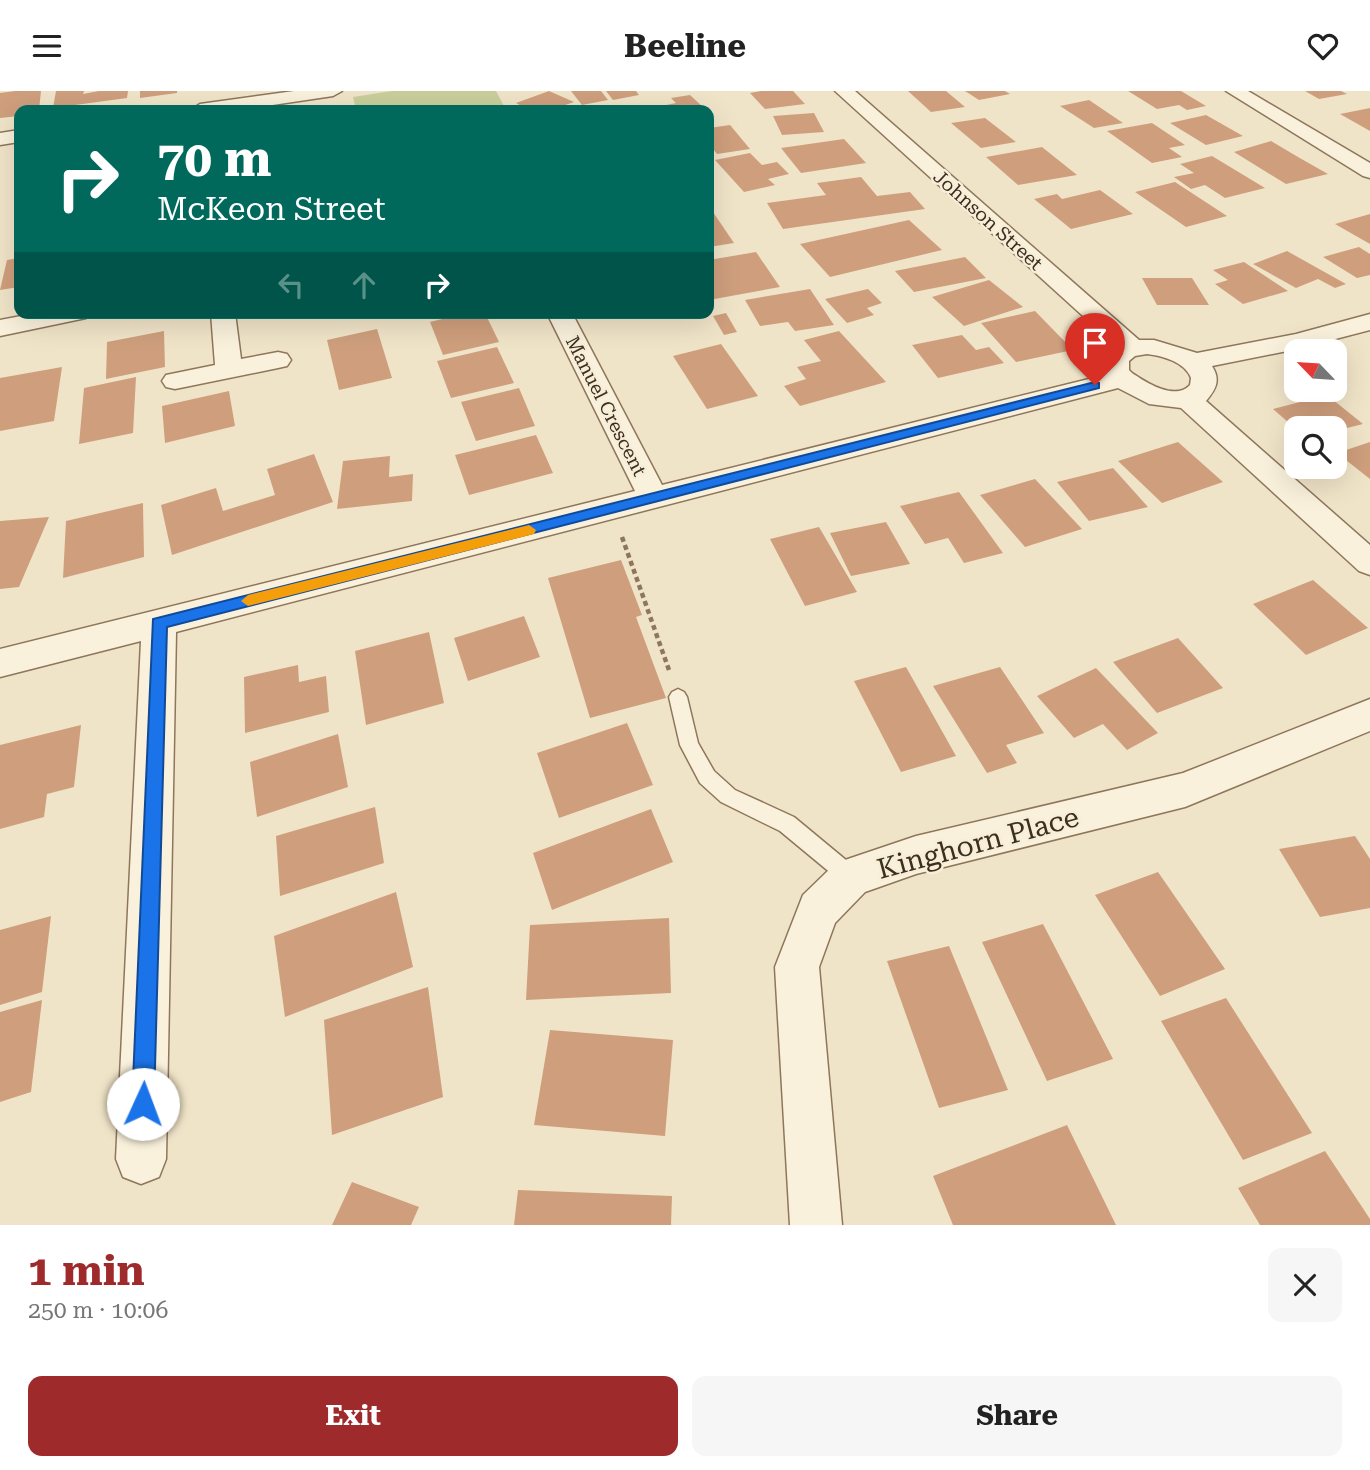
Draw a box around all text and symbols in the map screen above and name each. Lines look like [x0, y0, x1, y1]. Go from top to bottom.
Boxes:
icon: menu [28, 27, 66, 65]
text: Beeline [624, 27, 746, 65]
icon: heart [1304, 27, 1342, 65]
text: 70 m [157, 131, 272, 188]
icon: right [42, 133, 133, 224]
street label: Johnson Street [929, 165, 1047, 275]
text: McKeon Street [157, 190, 386, 228]
icon: left [272, 266, 310, 304]
icon: ahead [345, 266, 383, 304]
icon: right [418, 266, 456, 304]
pin [1065, 313, 1125, 385]
icon: arrive [1076, 324, 1114, 362]
street label: Manuel Crescent [561, 332, 651, 480]
north arrow [1284, 339, 1348, 403]
map controls [1284, 339, 1347, 479]
button: search [1284, 416, 1347, 479]
street label: Kinghorn Place [873, 800, 1083, 886]
position arrow [106, 1067, 180, 1141]
text: 1 min [28, 1246, 145, 1295]
button: close [1268, 1248, 1342, 1322]
text: 250 m · 10:06 [28, 1297, 168, 1324]
button: Exit [28, 1376, 678, 1456]
button: Share [692, 1376, 1342, 1456]

